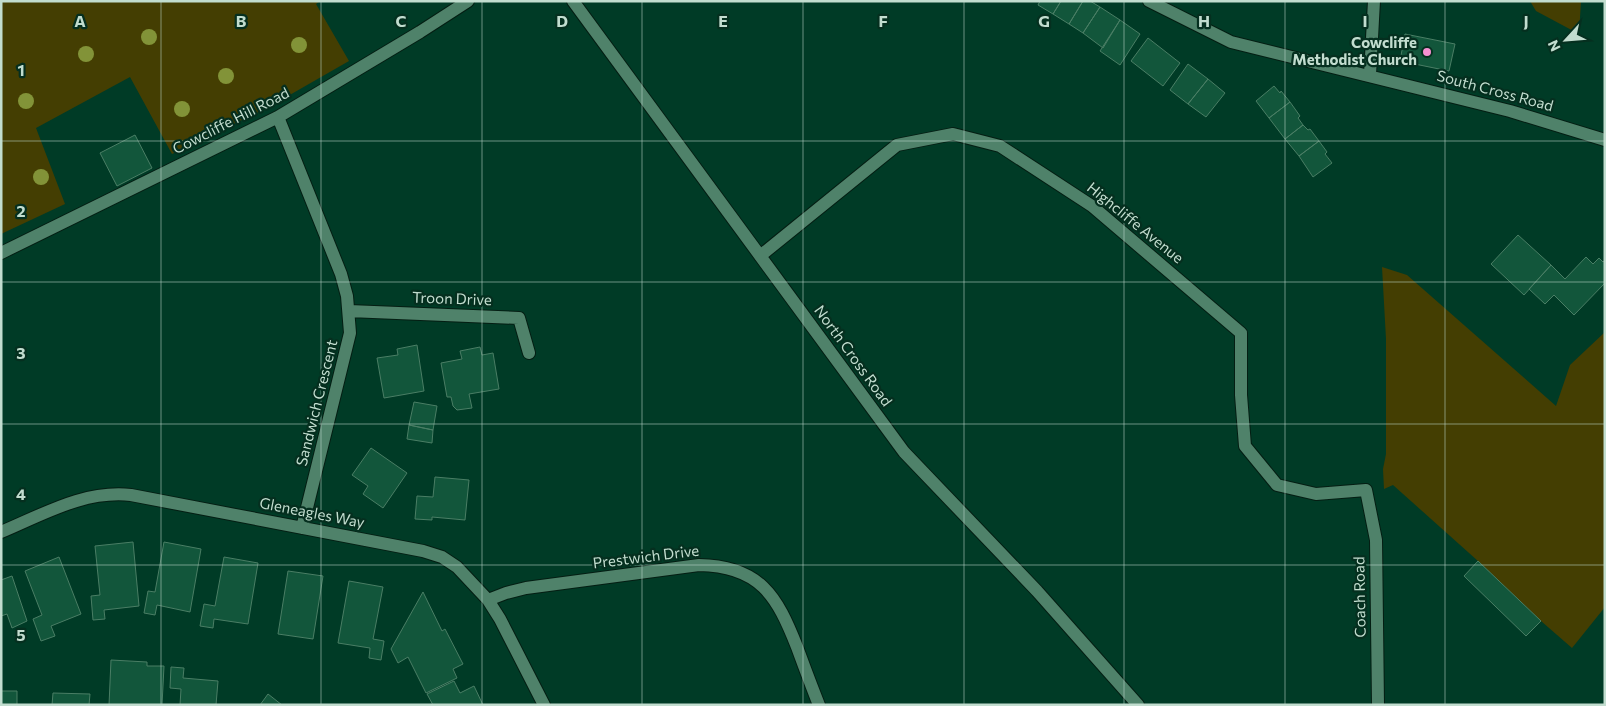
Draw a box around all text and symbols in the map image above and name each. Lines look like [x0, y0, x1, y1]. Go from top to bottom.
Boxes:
text: A [74, 11, 86, 30]
text: B [236, 11, 247, 30]
text: C [396, 11, 407, 30]
text: D [556, 11, 568, 30]
text: E [718, 11, 728, 30]
text: F [878, 11, 888, 30]
text: G [1038, 11, 1050, 30]
text: H [1198, 11, 1210, 30]
text: I [1362, 11, 1368, 30]
text: J [1523, 11, 1529, 30]
north arrow [1541, 15, 1591, 65]
place label: Cowcliffe Methodist Church [1292, 33, 1417, 68]
text: N [1544, 37, 1564, 54]
marker: Cowcliffe Methodist Church [1421, 46, 1433, 58]
text: 1 [17, 60, 25, 79]
street label: South Cross Road [1435, 66, 1556, 114]
street label: Cowcliffe Hill Road [169, 83, 292, 157]
street label: Highcliffe Avenue [1084, 178, 1188, 267]
text: 2 [16, 201, 26, 220]
street label: Troon Drive [412, 288, 492, 308]
street label: North Cross Road [811, 301, 896, 409]
street label: Sandwich Crescent [292, 338, 340, 468]
text: 3 [16, 343, 26, 362]
text: 4 [16, 484, 26, 503]
street label: Gleneagles Way [258, 493, 366, 531]
street label: Prestwich Drive [592, 541, 700, 571]
street label: Coach Road [1349, 556, 1369, 638]
text: 5 [16, 625, 26, 644]

